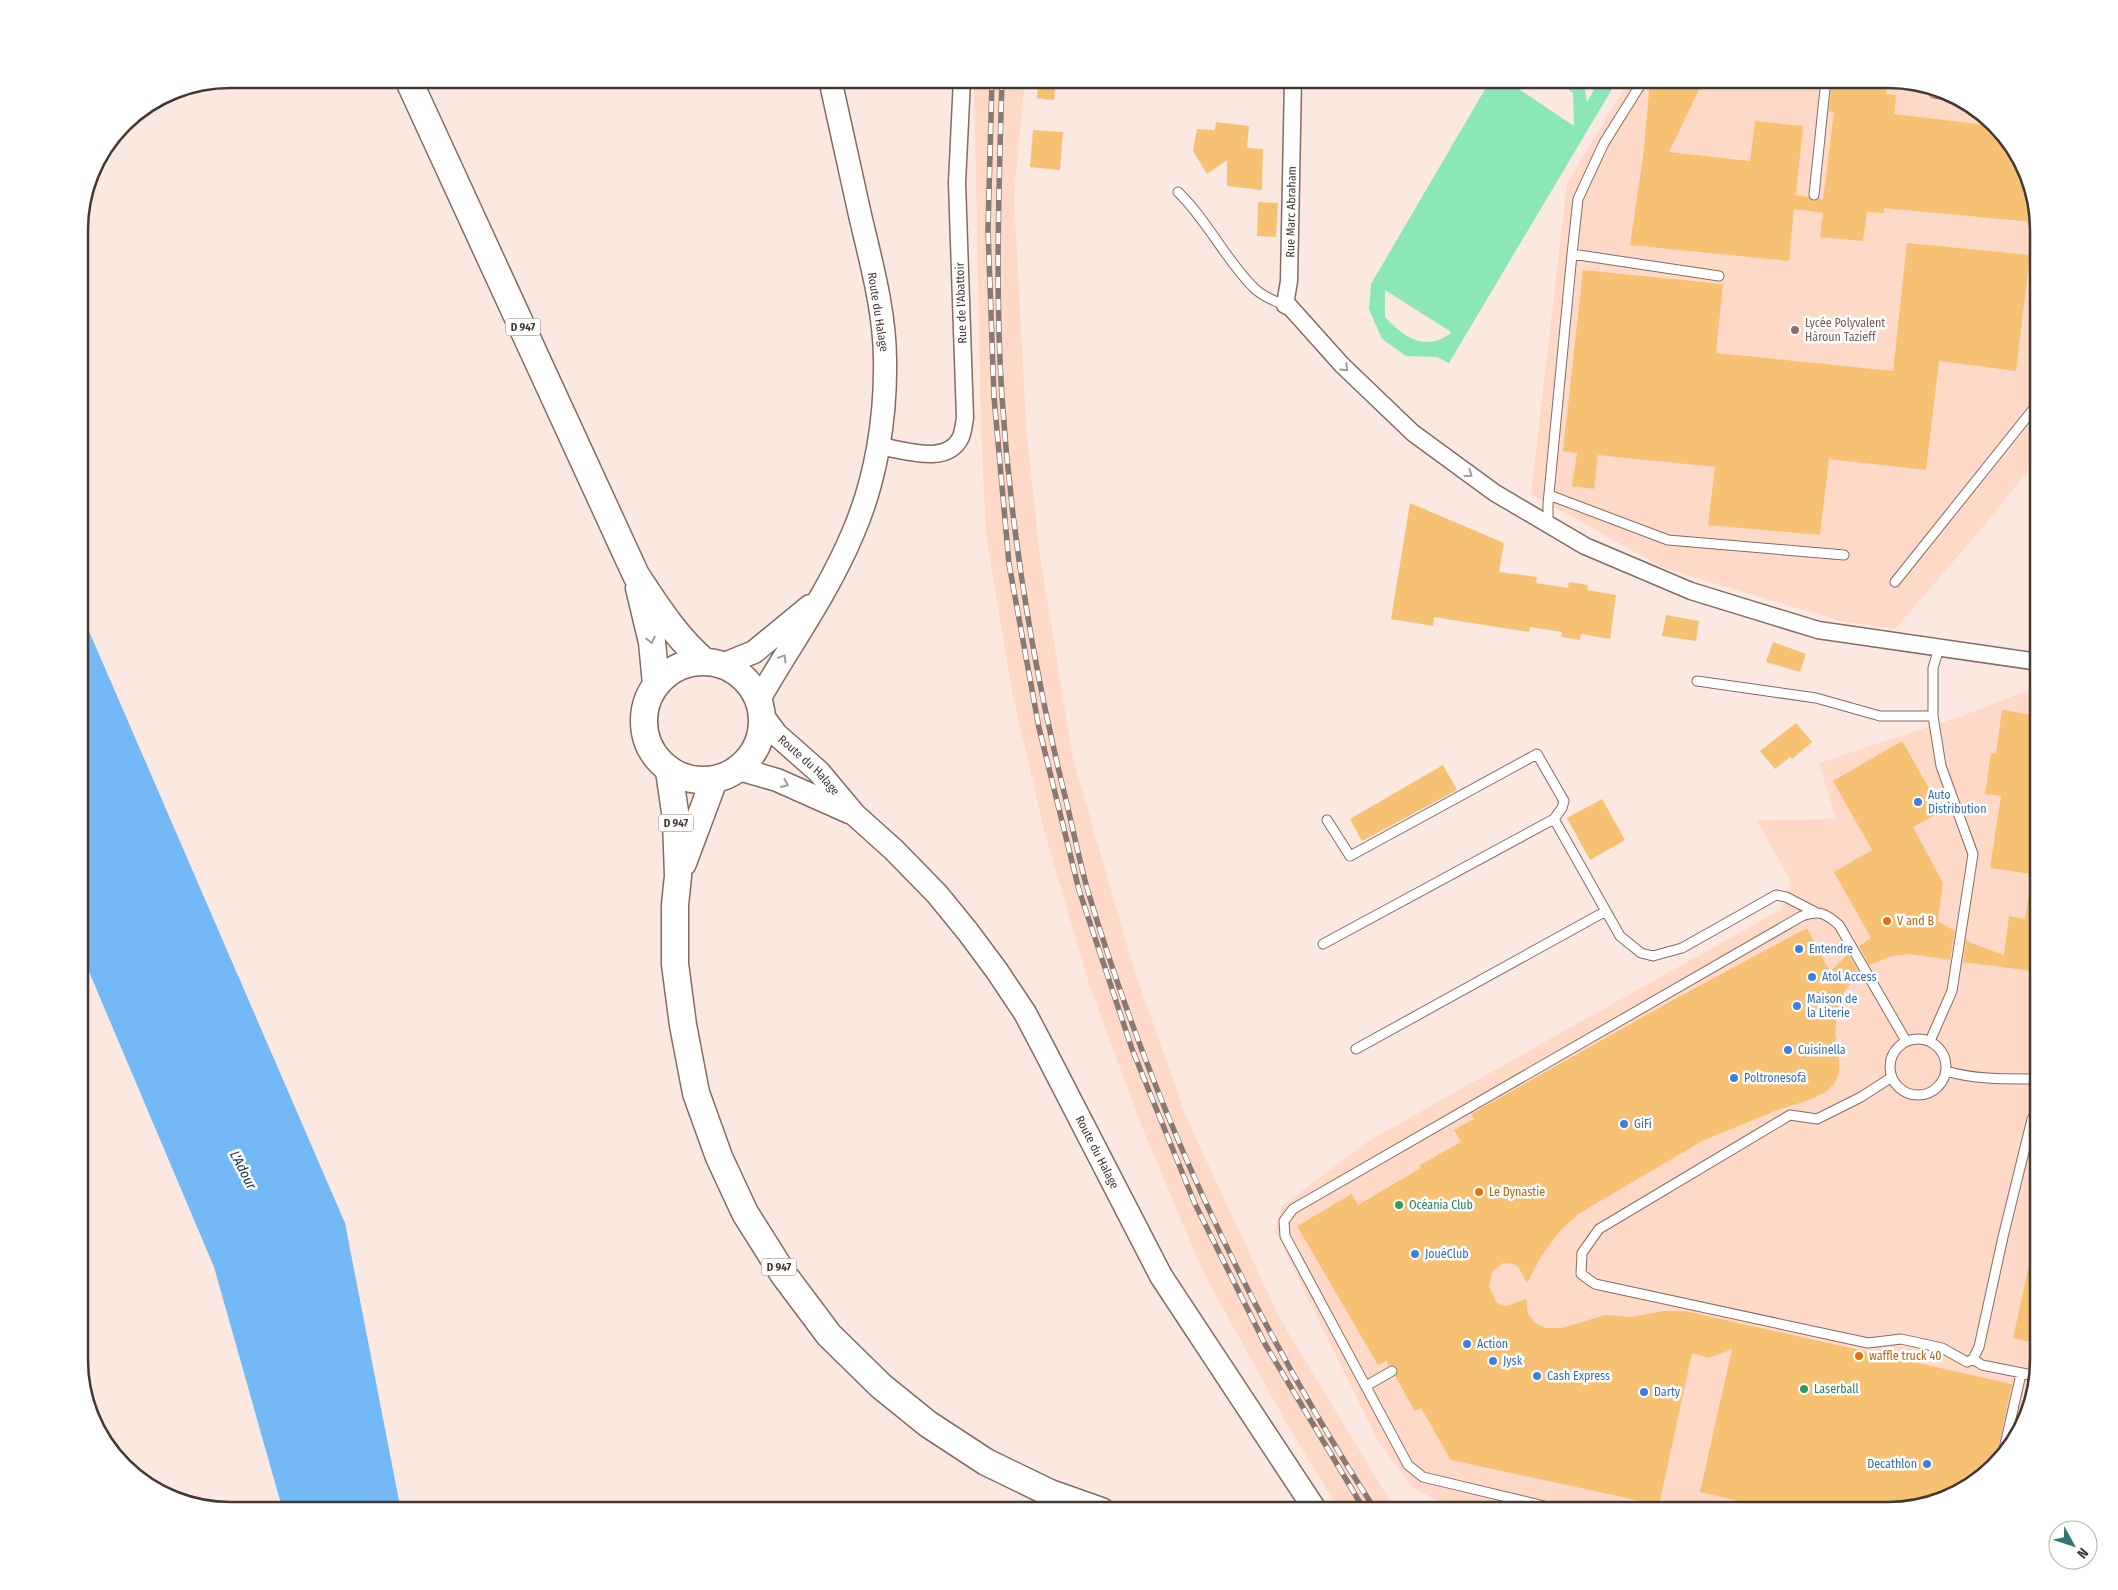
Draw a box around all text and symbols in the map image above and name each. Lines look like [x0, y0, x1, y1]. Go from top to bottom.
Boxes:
street label: Rue Marc Abraham [1283, 166, 1299, 258]
street label: Rue de l'Abattoir [953, 261, 969, 344]
street label: Route du Halage [865, 271, 891, 353]
place label: Lycée Polyvalent Hàroun Tazieff [1805, 316, 1885, 344]
road number: D 947 [506, 318, 540, 336]
marker: Lycée Polyvalent Hàroun Tazieff [1789, 324, 1801, 336]
one-way arrow [1340, 363, 1349, 372]
one-way arrow [1463, 468, 1473, 477]
one-way arrow [645, 635, 656, 644]
one-way arrow [776, 655, 786, 664]
street label: Route du Halage [775, 732, 843, 798]
one-way arrow [780, 777, 789, 788]
place label: Auto Distribution [1928, 788, 1987, 816]
marker: Auto Distribution [1912, 796, 1924, 808]
road number: D 947 [658, 814, 694, 831]
place label: V and B [1897, 914, 1934, 928]
marker: V and B [1881, 915, 1893, 927]
place label: Entendre [1809, 942, 1853, 956]
marker: Entendre [1793, 943, 1805, 955]
place label: Atol Access [1822, 970, 1877, 984]
marker: Atol Access [1806, 971, 1818, 983]
place label: Maison de la Literie [1807, 992, 1857, 1020]
marker: Maison de la Literie [1791, 1000, 1803, 1012]
place label: Cuisinella [1798, 1043, 1846, 1057]
marker: Cuisinella [1782, 1044, 1794, 1056]
place label: Poltronesofà [1744, 1071, 1807, 1085]
marker: Poltronesofà [1728, 1072, 1740, 1084]
street label: Route du Halage [1073, 1113, 1122, 1191]
place label: GiFi [1634, 1117, 1652, 1131]
marker: GiFi [1618, 1118, 1630, 1130]
water label: L'Adour [226, 1148, 260, 1193]
place label: Le Dynastie [1489, 1185, 1545, 1199]
marker: Le Dynastie [1473, 1186, 1485, 1198]
place label: Océania Club [1409, 1198, 1473, 1212]
marker: Océania Club [1393, 1199, 1405, 1211]
place label: JouéClub [1425, 1247, 1469, 1261]
marker: JouéClub [1409, 1248, 1421, 1260]
road number: D 947 [762, 1258, 796, 1276]
place label: Action [1477, 1337, 1508, 1351]
marker: Action [1461, 1338, 1473, 1350]
place label: waffle truck 40 [1869, 1349, 1942, 1363]
marker: waffle truck 40 [1853, 1350, 1865, 1362]
place label: Jysk [1503, 1354, 1523, 1368]
marker: Jysk [1487, 1355, 1499, 1367]
place label: Cash Express [1547, 1369, 1610, 1383]
marker: Cash Express [1531, 1370, 1543, 1382]
place label: Laserball [1814, 1382, 1859, 1396]
marker: Laserball [1798, 1383, 1810, 1395]
place label: Darty [1654, 1385, 1681, 1399]
marker: Darty [1638, 1386, 1650, 1398]
place label: Decathlon [1867, 1457, 1917, 1471]
marker: Decathlon [1921, 1458, 1933, 1470]
north arrow [2048, 1520, 2098, 1570]
text: N [2073, 1544, 2092, 1562]

